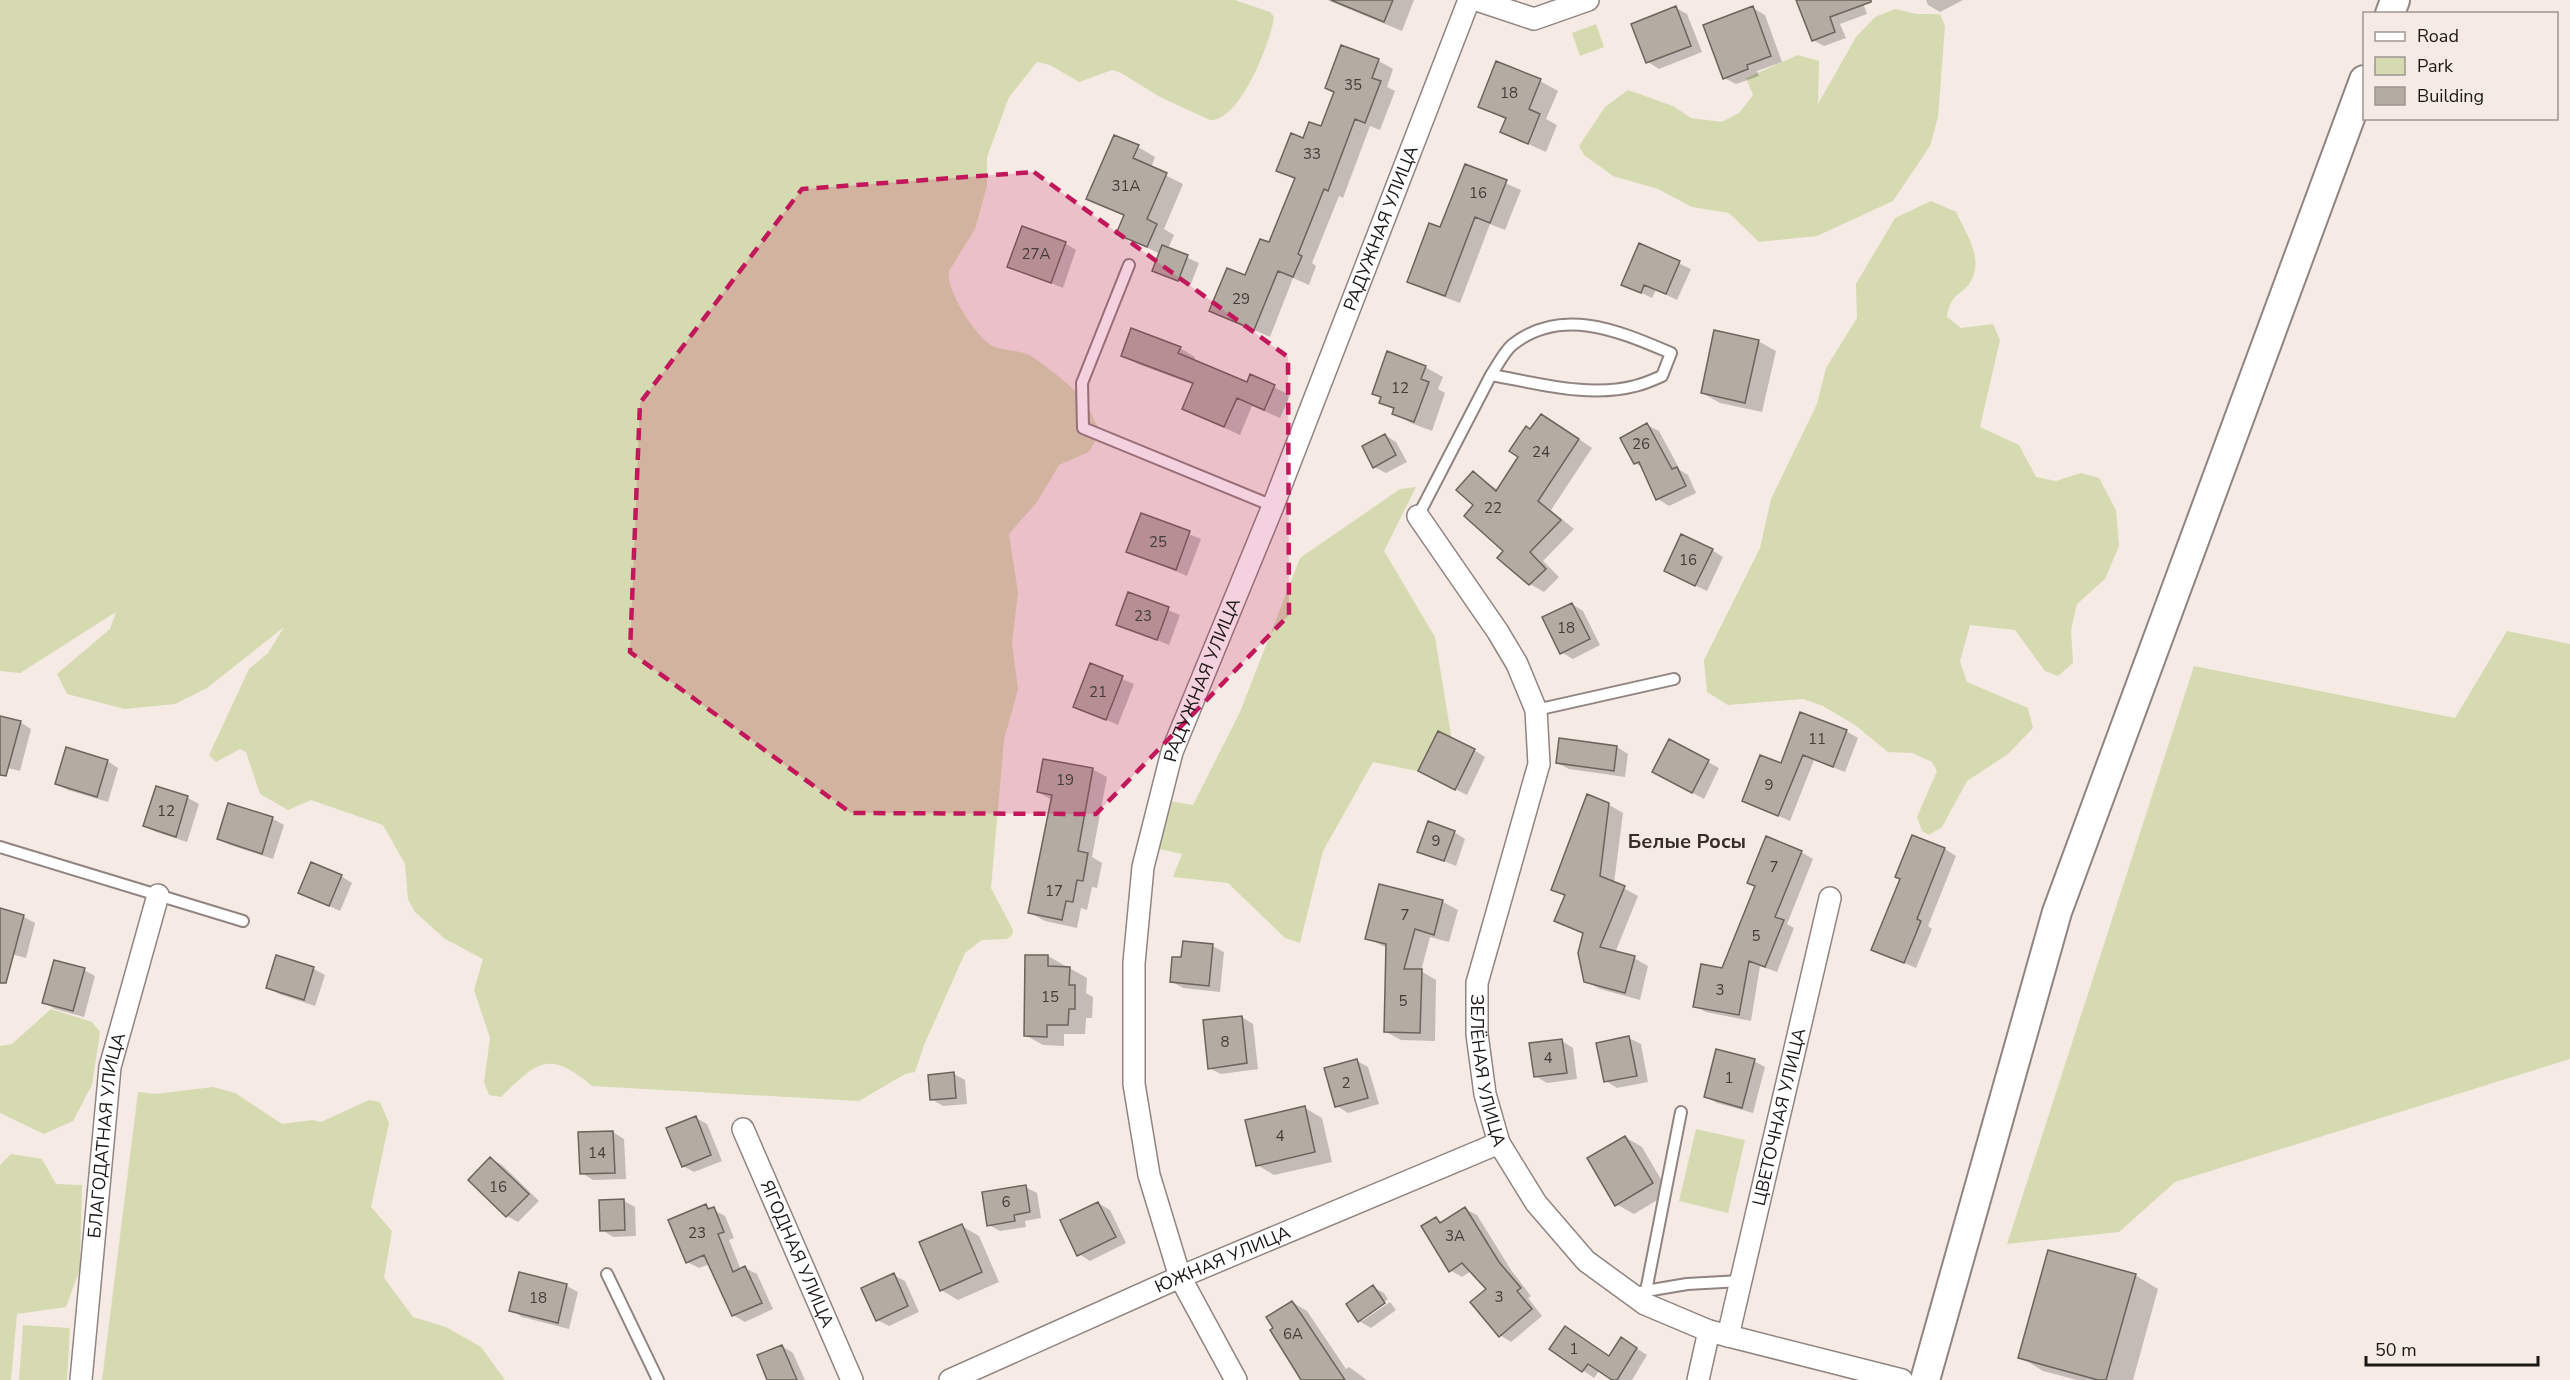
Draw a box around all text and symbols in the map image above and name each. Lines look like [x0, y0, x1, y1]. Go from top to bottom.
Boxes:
legend [2363, 12, 2558, 120]
text: Road [2417, 24, 2459, 48]
text: Park [2417, 54, 2454, 78]
house number: 35 [1344, 75, 1362, 95]
house number: 18 [1500, 83, 1518, 103]
text: Building [2417, 84, 2484, 108]
street label: РАДУЖНАЯ УЛИЦА [1338, 142, 1423, 314]
house number: 33 [1303, 144, 1321, 164]
house number: 31А [1112, 176, 1141, 196]
house number: 16 [1469, 183, 1487, 203]
house number: 27А [1022, 244, 1051, 264]
house number: 29 [1232, 289, 1250, 309]
house number: 12 [1391, 378, 1409, 398]
house number: 26 [1632, 434, 1650, 454]
house number: 24 [1532, 442, 1550, 462]
house number: 22 [1484, 498, 1502, 518]
house number: 25 [1149, 532, 1167, 552]
house number: 16 [1679, 550, 1697, 570]
street label: РАДУЖНАЯ УЛИЦА [1158, 594, 1246, 764]
house number: 23 [1134, 606, 1152, 626]
house number: 18 [1557, 618, 1575, 638]
house number: 21 [1089, 682, 1107, 702]
house number: 11 [1808, 729, 1826, 749]
house number: 19 [1056, 770, 1074, 790]
house number: 9 [1764, 775, 1774, 795]
house number: 12 [157, 801, 175, 821]
district label: Белые Росы [1628, 828, 1746, 855]
house number: 9 [1431, 831, 1441, 851]
house number: 7 [1769, 857, 1779, 877]
house number: 17 [1045, 881, 1063, 901]
house number: 7 [1400, 905, 1410, 925]
house number: 5 [1751, 926, 1761, 946]
house number: 3 [1715, 980, 1725, 1000]
house number: 15 [1041, 987, 1059, 1007]
house number: 5 [1398, 991, 1408, 1011]
street label: ЗЕЛЁНАЯ УЛИЦА [1464, 994, 1511, 1150]
street label: ЦВЕТОЧНАЯ УЛИЦА [1747, 1026, 1811, 1208]
street label: БЛАГОДАТНАЯ УЛИЦА [82, 1030, 131, 1239]
house number: 8 [1220, 1032, 1230, 1052]
house number: 4 [1543, 1048, 1553, 1068]
house number: 1 [1724, 1068, 1734, 1088]
house number: 2 [1341, 1073, 1351, 1093]
house number: 4 [1275, 1126, 1285, 1146]
house number: 14 [588, 1143, 606, 1163]
street label: ЯГОДНАЯ УЛИЦА [755, 1176, 840, 1331]
house number: 16 [489, 1177, 507, 1197]
house number: 6 [1001, 1192, 1011, 1212]
street label: ЮЖНАЯ УЛИЦА [1151, 1220, 1294, 1299]
house number: 23 [688, 1223, 706, 1243]
house number: 3А [1445, 1226, 1465, 1246]
house number: 3 [1494, 1287, 1504, 1307]
house number: 18 [529, 1288, 547, 1308]
house number: 6А [1283, 1324, 1303, 1344]
scale bar [2366, 1329, 2538, 1367]
text: 50 m [2375, 1338, 2417, 1362]
house number: 1 [1569, 1339, 1579, 1359]

